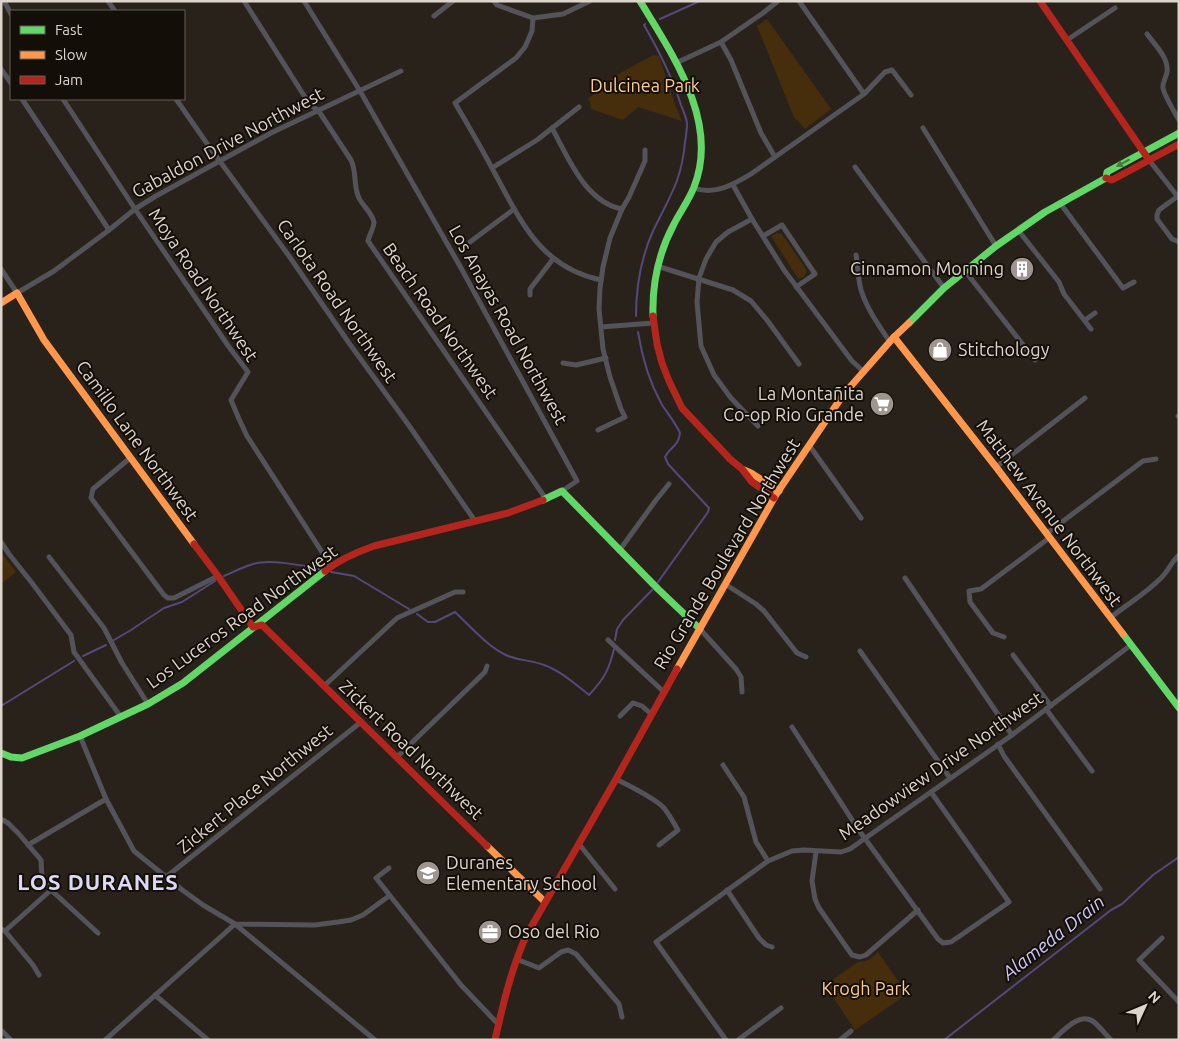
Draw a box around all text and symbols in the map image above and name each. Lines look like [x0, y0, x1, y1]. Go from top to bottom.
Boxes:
legend [10, 10, 185, 100]
text: Fast [55, 21, 83, 38]
text: Slow [55, 46, 88, 63]
text: Jam [55, 71, 83, 88]
park label: Dulcinea Park [590, 75, 700, 95]
street label: Gabaldon Drive Northwest [128, 83, 327, 201]
one-way arrow [1116, 159, 1130, 167]
street label: Moya Road Northwest [145, 204, 262, 365]
street label: Carlota Road Northwest [274, 215, 402, 386]
street label: Los Anayas Road Northwest [446, 221, 572, 428]
street label: Beach Road Northwest [379, 239, 502, 402]
building icon: Cinnamon Morning [1009, 256, 1035, 282]
place label: Cinnamon Morning [850, 258, 1004, 278]
shop icon: Stitchology [927, 337, 953, 363]
place label: Stitchology [958, 339, 1050, 359]
street label: Camillo Lane Northwest [73, 356, 203, 525]
place label: La Montañita Co-op Rio Grande [723, 383, 864, 424]
supermarket icon: La Montañita Co-op Rio Grande [869, 391, 895, 417]
street label: Matthew Avenue Northwest [973, 415, 1127, 610]
street label: Rio Grande Boulevard Northwest [649, 434, 803, 673]
street label: Los Luceros Road Northwest [142, 540, 341, 692]
street label: Zickert Road Northwest [336, 675, 488, 823]
street label: Meadowview Drive Northwest [835, 687, 1046, 843]
street label: Zickert Place Northwest [173, 720, 336, 857]
place label: Duranes Elementary School [446, 852, 597, 893]
school or university icon: Duranes Elementary School [415, 860, 441, 886]
district label: LOS DURANES [17, 869, 179, 894]
water label: Alameda Drain [997, 890, 1109, 984]
office icon: Oso del Rio [477, 919, 503, 945]
place label: Oso del Rio [508, 921, 600, 941]
park label: Krogh Park [822, 978, 910, 998]
north arrow [1120, 981, 1170, 1031]
text: N [1145, 988, 1164, 1006]

